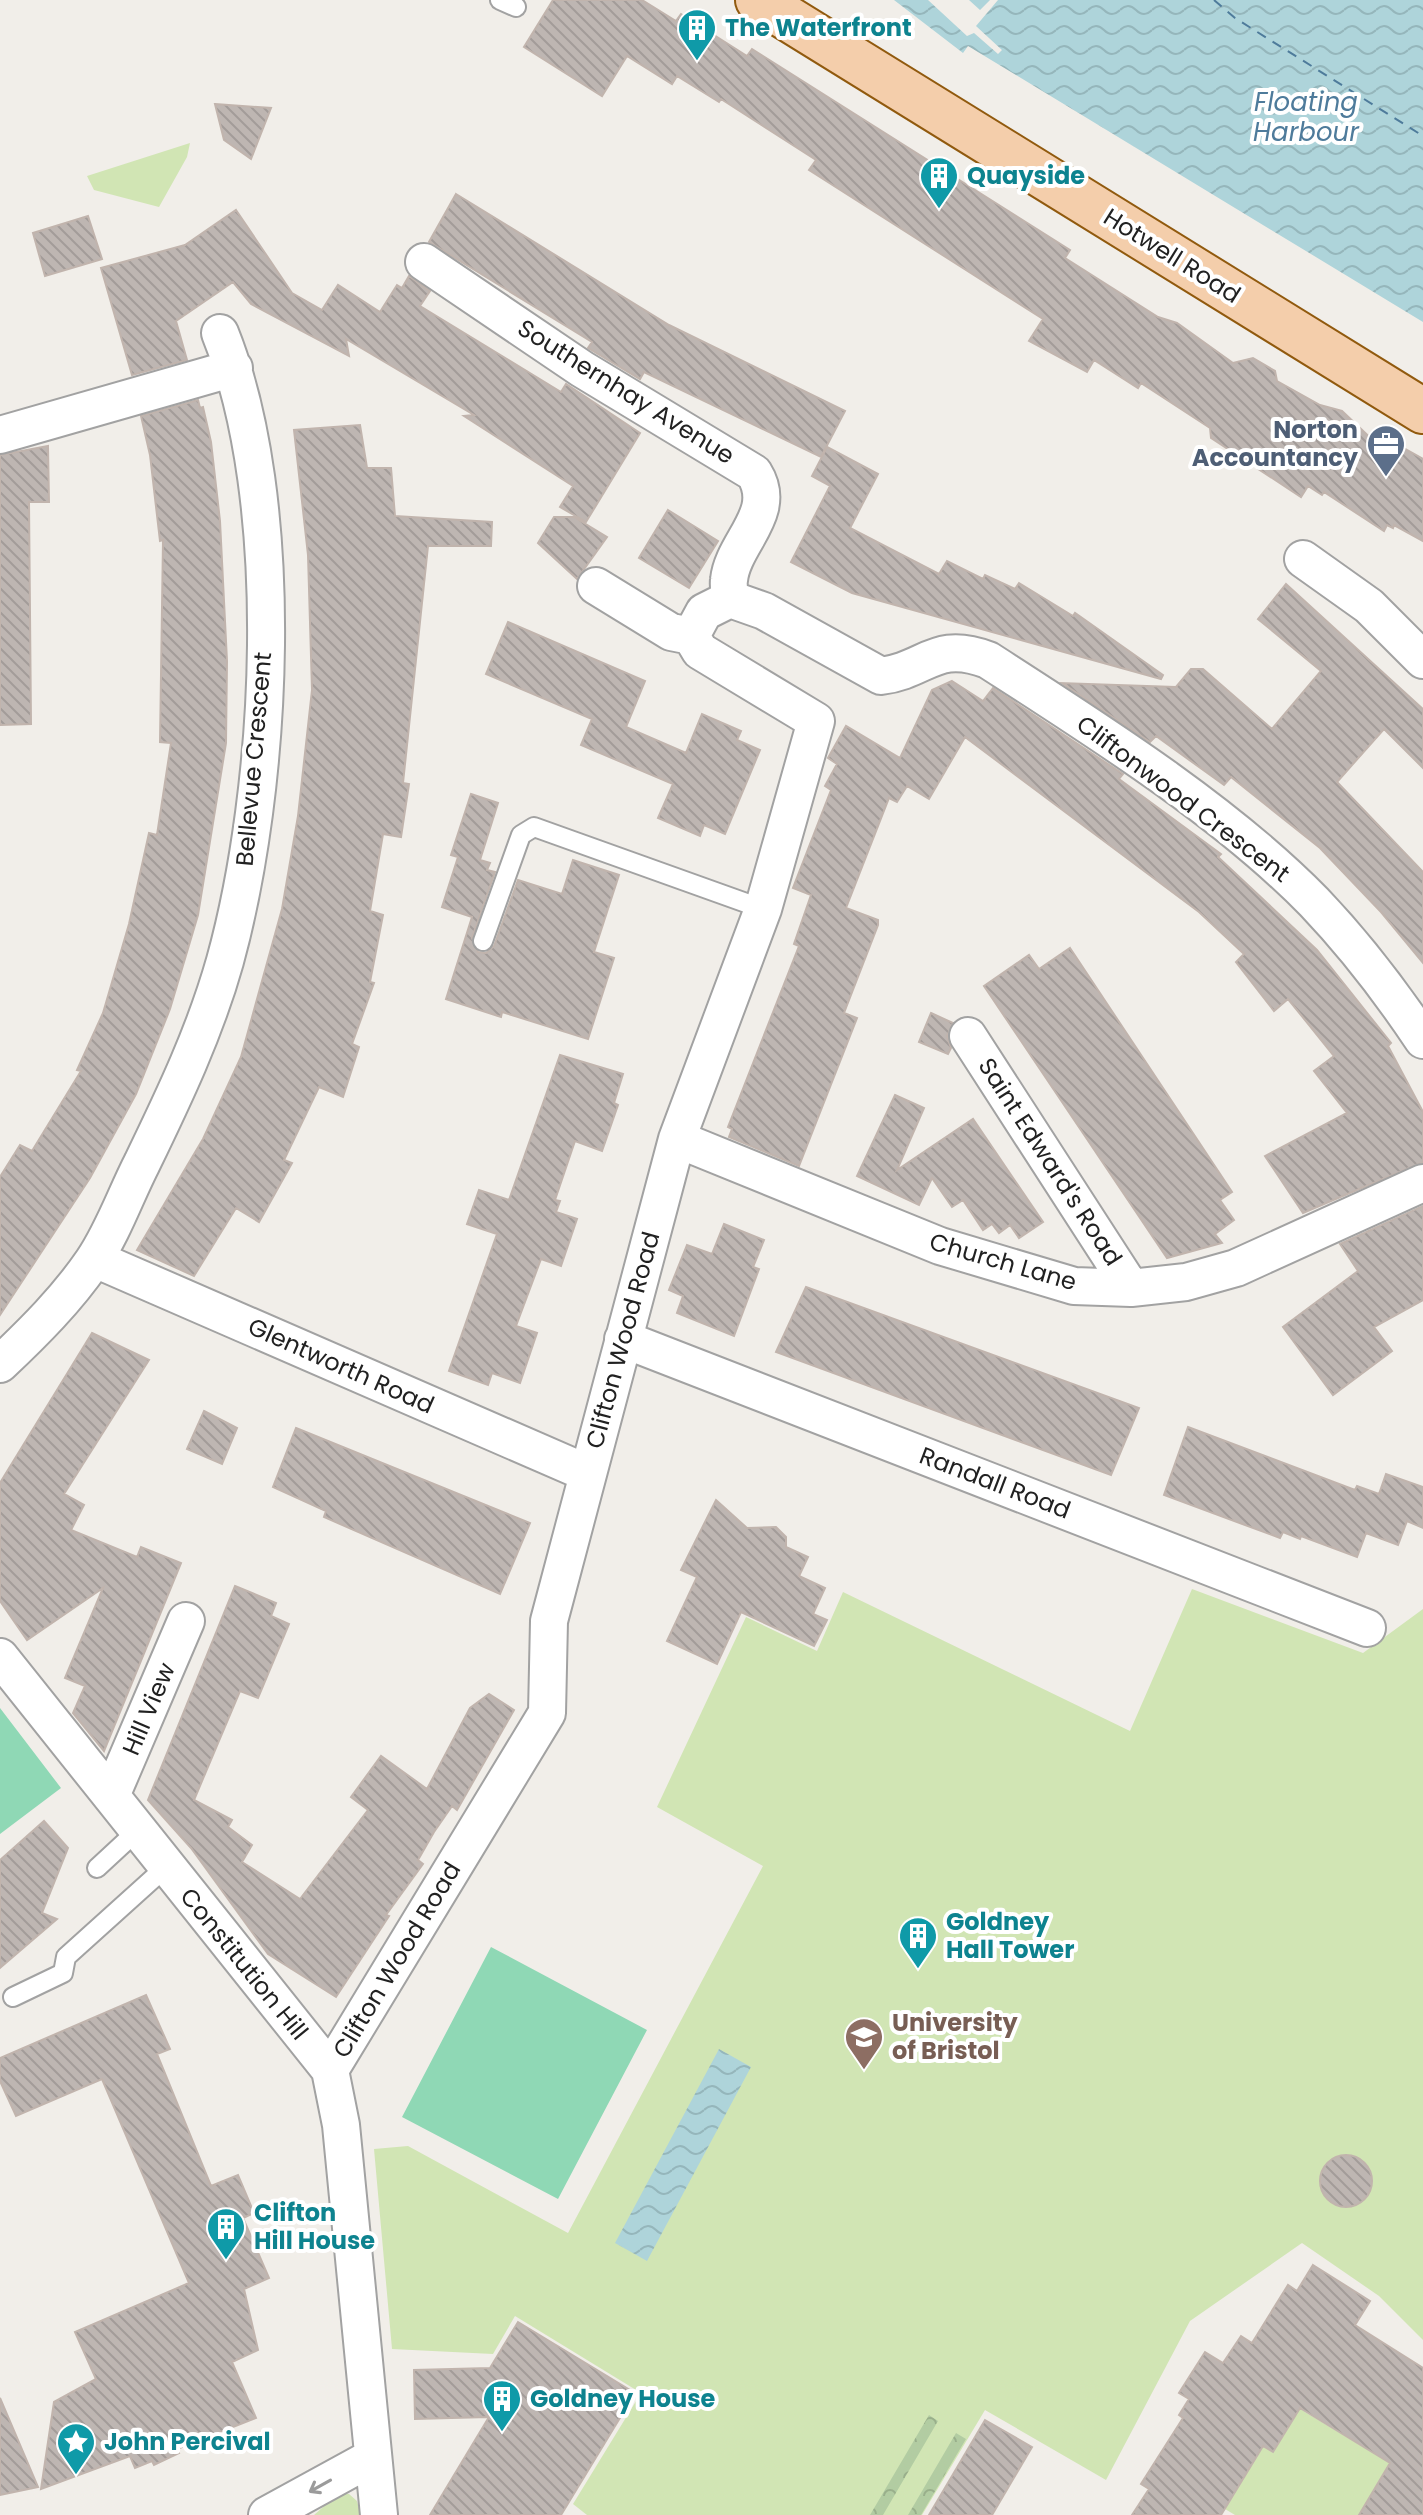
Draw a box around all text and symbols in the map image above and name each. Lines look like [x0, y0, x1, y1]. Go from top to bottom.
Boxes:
building icon: The Waterfront [676, 7, 718, 62]
place label: The Waterfront [725, 11, 912, 44]
water label: Floating Harbour [1253, 84, 1360, 150]
building icon: Quayside [918, 155, 960, 210]
place label: Quayside [967, 159, 1085, 192]
street label: Hotwell Road [1097, 200, 1247, 311]
street label: Southernhay Avenue [512, 311, 741, 472]
place label: Norton Accountancy [1192, 413, 1359, 474]
office icon: Norton Accountancy [1365, 423, 1407, 478]
street label: Bellevue Crescent [228, 651, 279, 867]
street label: Cliftonwood Crescent [1070, 707, 1297, 890]
street label: Saint Edward's Road [971, 1051, 1130, 1272]
street label: Church Lane [926, 1225, 1080, 1298]
street label: Clifton Wood Road [578, 1228, 667, 1452]
street label: Glentworth Road [243, 1310, 439, 1421]
street label: Randall Road [915, 1439, 1075, 1526]
street label: Hill View [114, 1657, 183, 1760]
street label: Clifton Wood Road [325, 1856, 468, 2064]
street label: Constitution Hill [173, 1881, 316, 2047]
place label: Goldney Hall Tower [946, 1905, 1074, 1966]
building icon: Goldney Hall Tower [897, 1915, 939, 1970]
place label: University of Bristol [892, 2006, 1018, 2067]
school or university icon: University of Bristol [843, 2016, 885, 2071]
place label: Clifton Hill House [254, 2196, 375, 2257]
building icon: Clifton Hill House [205, 2206, 247, 2261]
building icon: Goldney House [481, 2378, 523, 2433]
place label: Goldney House [530, 2382, 716, 2415]
place icon: John Percival [55, 2421, 97, 2476]
place label: John Percival [104, 2425, 271, 2458]
one-way arrow [309, 2478, 332, 2494]

